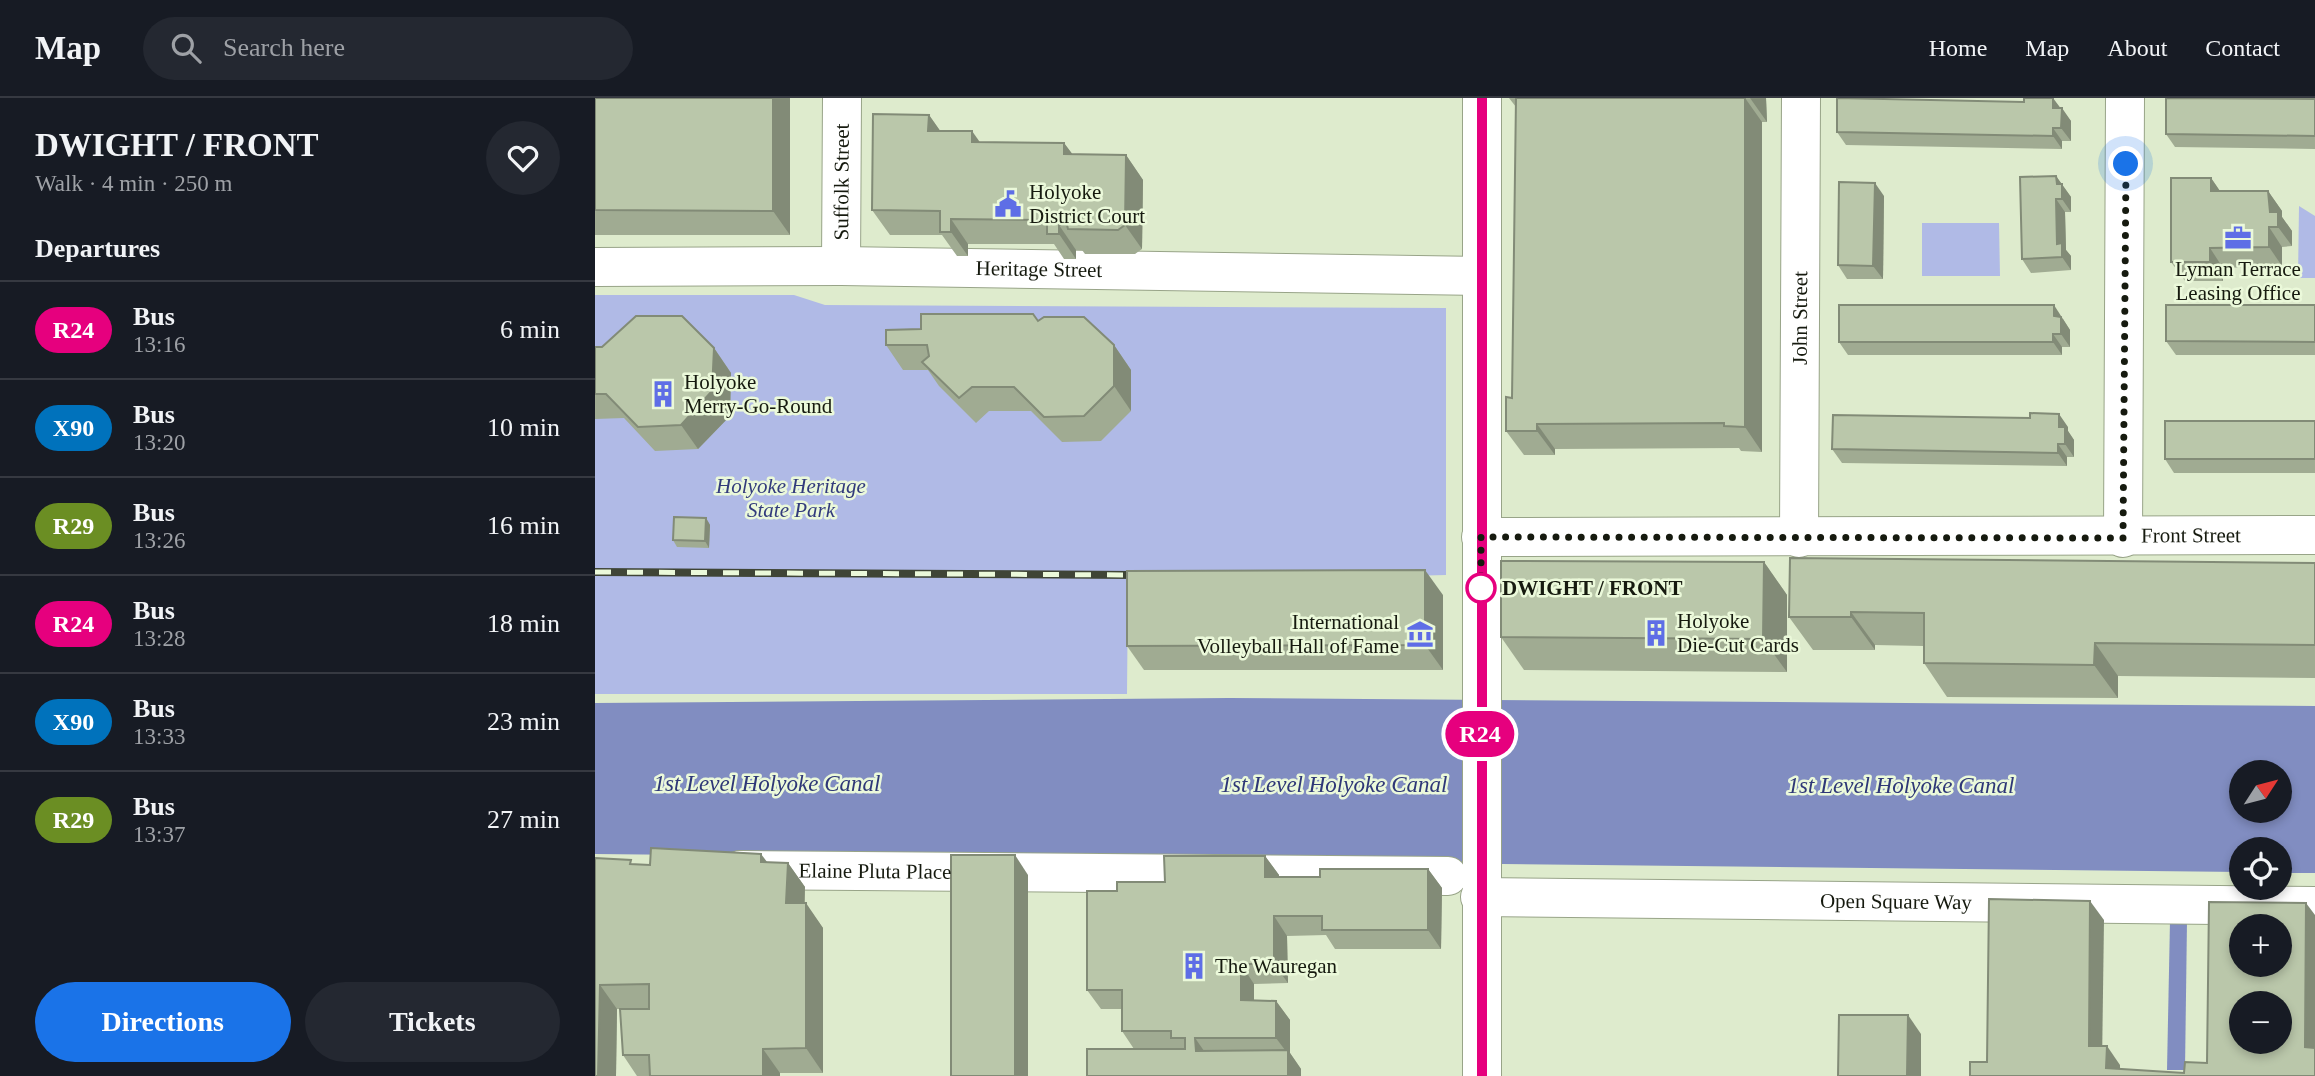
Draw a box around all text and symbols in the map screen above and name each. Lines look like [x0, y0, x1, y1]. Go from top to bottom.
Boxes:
search box [143, 17, 633, 80]
icon: search [167, 29, 205, 67]
text: Map [35, 30, 101, 66]
text: Search here [223, 33, 345, 62]
text: Home [1929, 35, 1987, 61]
text: Map [2025, 35, 2069, 61]
text: About [2107, 35, 2167, 61]
text: Contact [2205, 35, 2280, 61]
button: heart [486, 121, 560, 195]
street label: Suffolk Street [829, 123, 854, 241]
text: DWIGHT / FRONT [35, 127, 319, 163]
your location [2108, 146, 2143, 181]
text: Walk · 4 min · 250 m [35, 171, 232, 196]
place label: Holyoke District Court [1029, 180, 1145, 228]
public building icon: Holyoke District Court [993, 189, 1023, 219]
office icon: Lyman Terrace Leasing Office [2223, 223, 2253, 253]
text: Departures [35, 234, 160, 263]
street label: Heritage Street [975, 256, 1103, 282]
place label: Lyman Terrace Leasing Office [2175, 257, 2301, 305]
street label: John Street [1788, 271, 1812, 365]
text: Bus [133, 302, 175, 331]
text: 6 min [500, 315, 560, 344]
text: R24 [53, 317, 94, 343]
text: 13:16 [133, 332, 185, 357]
place label: Holyoke Merry-Go-Round [684, 370, 833, 418]
building icon: Holyoke Merry-Go-Round [648, 379, 678, 409]
text: Bus [133, 400, 175, 429]
text: 10 min [487, 413, 560, 442]
text: X90 [53, 415, 94, 441]
text: 13:20 [133, 430, 185, 455]
park label: Holyoke Heritage State Park [715, 474, 866, 522]
text: Bus [133, 498, 175, 527]
text: 16 min [487, 511, 560, 540]
text: R29 [53, 513, 94, 539]
street label: Front Street [2141, 523, 2241, 547]
text: 13:26 [133, 528, 185, 553]
marker: DWIGHT / FRONT [1466, 573, 1496, 603]
place label: DWIGHT / FRONT [1502, 576, 1682, 600]
text: Bus [133, 596, 175, 625]
text: 18 min [487, 609, 560, 638]
place label: Holyoke Die-Cut Cards [1677, 609, 1799, 657]
place label: International Volleyball Hall of Fame [1197, 610, 1399, 658]
text: R24 [53, 611, 94, 637]
building icon: Holyoke Die-Cut Cards [1641, 618, 1671, 648]
museum icon: International Volleyball Hall of Fame [1405, 619, 1435, 649]
text: 13:28 [133, 626, 185, 651]
text: Bus [133, 694, 175, 723]
text: 23 min [487, 707, 560, 736]
text: X90 [53, 709, 94, 735]
line badge: R24 [1440, 711, 1520, 757]
text: R24 [1459, 721, 1501, 747]
text: 13:33 [133, 724, 185, 749]
north arrow [2229, 760, 2293, 822]
map controls [2229, 760, 2292, 1054]
water label: 1st Level Holyoke Canal [654, 771, 880, 796]
water label: 1st Level Holyoke Canal [1221, 772, 1447, 797]
water label: 1st Level Holyoke Canal [1788, 773, 2014, 798]
text: Bus [133, 792, 175, 821]
text: 27 min [487, 805, 560, 834]
text: R29 [53, 807, 94, 833]
text: 13:37 [133, 822, 185, 847]
button: locate [2229, 837, 2292, 900]
street label: Elaine Pluta Place [798, 858, 952, 884]
street label: Open Square Way [1820, 889, 1973, 914]
button: + [2229, 914, 2292, 977]
building icon: The Wauregan [1179, 951, 1209, 981]
place label: The Wauregan [1215, 954, 1338, 978]
button: Directions [35, 982, 291, 1062]
button: Tickets [305, 982, 560, 1062]
button: − [2229, 991, 2292, 1054]

